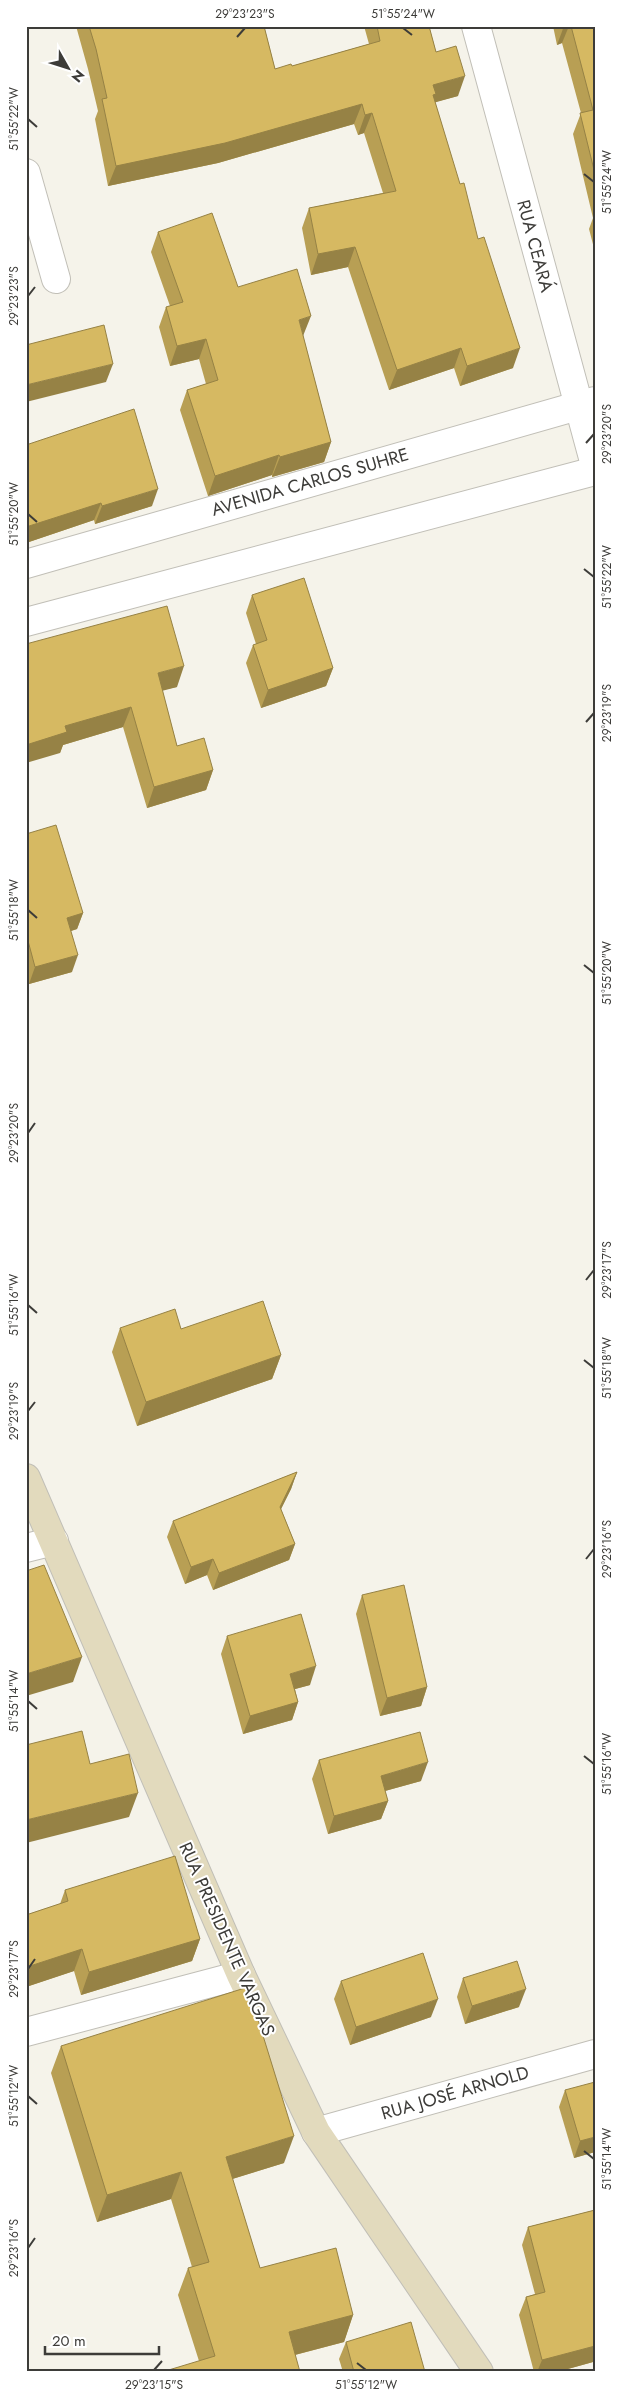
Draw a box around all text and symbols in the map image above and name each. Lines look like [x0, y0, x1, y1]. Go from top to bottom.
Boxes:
text: 29°23'23"S [215, 5, 275, 23]
text: 51°55'24"W [371, 5, 435, 23]
north arrow [42, 42, 92, 92]
text: N [67, 66, 89, 87]
text: 51°55'22"W [5, 87, 23, 151]
text: 51°55'24"W [598, 150, 616, 214]
street label: RUA CEARÁ [510, 197, 560, 295]
text: 29°23'23"S [5, 266, 23, 326]
text: 29°23'20"S [598, 404, 616, 464]
street label: AVENIDA CARLOS SUHRE [208, 441, 412, 523]
text: 51°55'20"W [5, 482, 23, 546]
text: 51°55'22"W [598, 545, 616, 609]
text: 29°23'19"S [598, 683, 616, 742]
text: 51°55'18"W [5, 879, 23, 941]
text: 51°55'20"W [598, 941, 616, 1005]
text: 29°23'20"S [5, 1103, 23, 1163]
text: 29°23'17"S [598, 1241, 616, 1299]
text: 51°55'16"W [5, 1274, 23, 1336]
text: 51°55'18"W [598, 1337, 616, 1399]
text: 29°23'19"S [5, 1381, 23, 1440]
text: 29°23'16"S [598, 1519, 616, 1578]
text: 51°55'14"W [5, 1670, 23, 1732]
text: 51°55'16"W [598, 1733, 616, 1795]
street label: RUA PRESIDENTE VARGAS [172, 1838, 282, 2040]
text: 29°23'17"S [5, 1940, 23, 1998]
street label: RUA JOSÉ ARNOLD [378, 2059, 532, 2127]
text: 51°55'12"W [5, 2065, 23, 2127]
text: 51°55'14"W [598, 2128, 616, 2190]
text: 29°23'16"S [5, 2218, 23, 2277]
scale bar [45, 2323, 159, 2355]
text: 20 m [52, 2330, 86, 2352]
text: 29°23'15"S [125, 2376, 184, 2394]
text: 51°55'12"W [335, 2376, 397, 2394]

